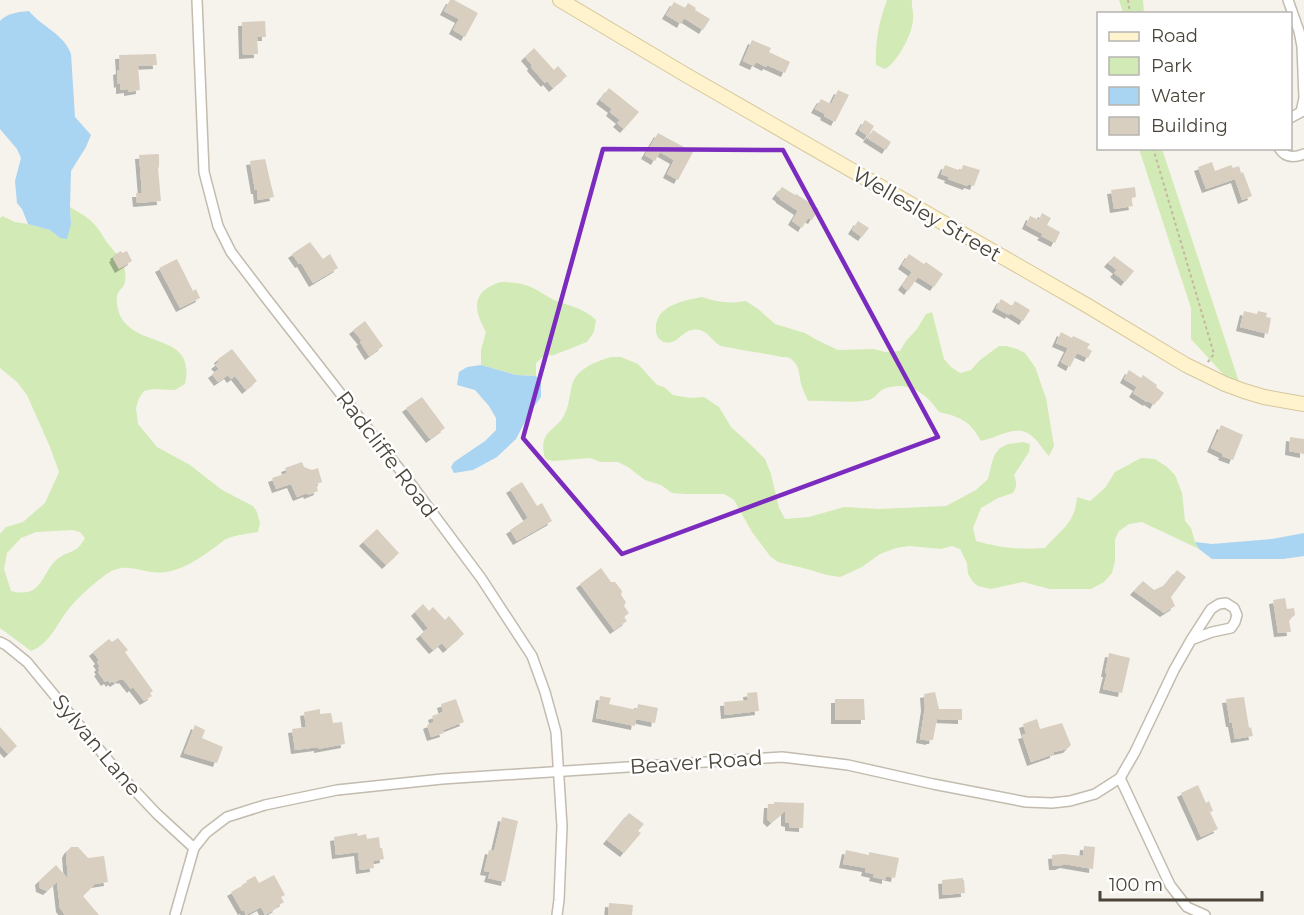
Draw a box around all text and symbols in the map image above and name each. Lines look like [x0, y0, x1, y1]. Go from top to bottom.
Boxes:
legend [1097, 12, 1292, 150]
text: Road [1151, 25, 1198, 47]
text: Park [1151, 55, 1192, 77]
text: Water [1151, 85, 1206, 107]
text: Building [1151, 115, 1228, 137]
street label: Wellesley Street [848, 161, 1006, 267]
street label: Radcliffe Road [331, 386, 443, 522]
street label: Sylvan Lane [47, 689, 147, 801]
street label: Beaver Road [629, 745, 763, 779]
scale bar [1100, 864, 1262, 902]
text: 100 m [1109, 874, 1163, 896]

